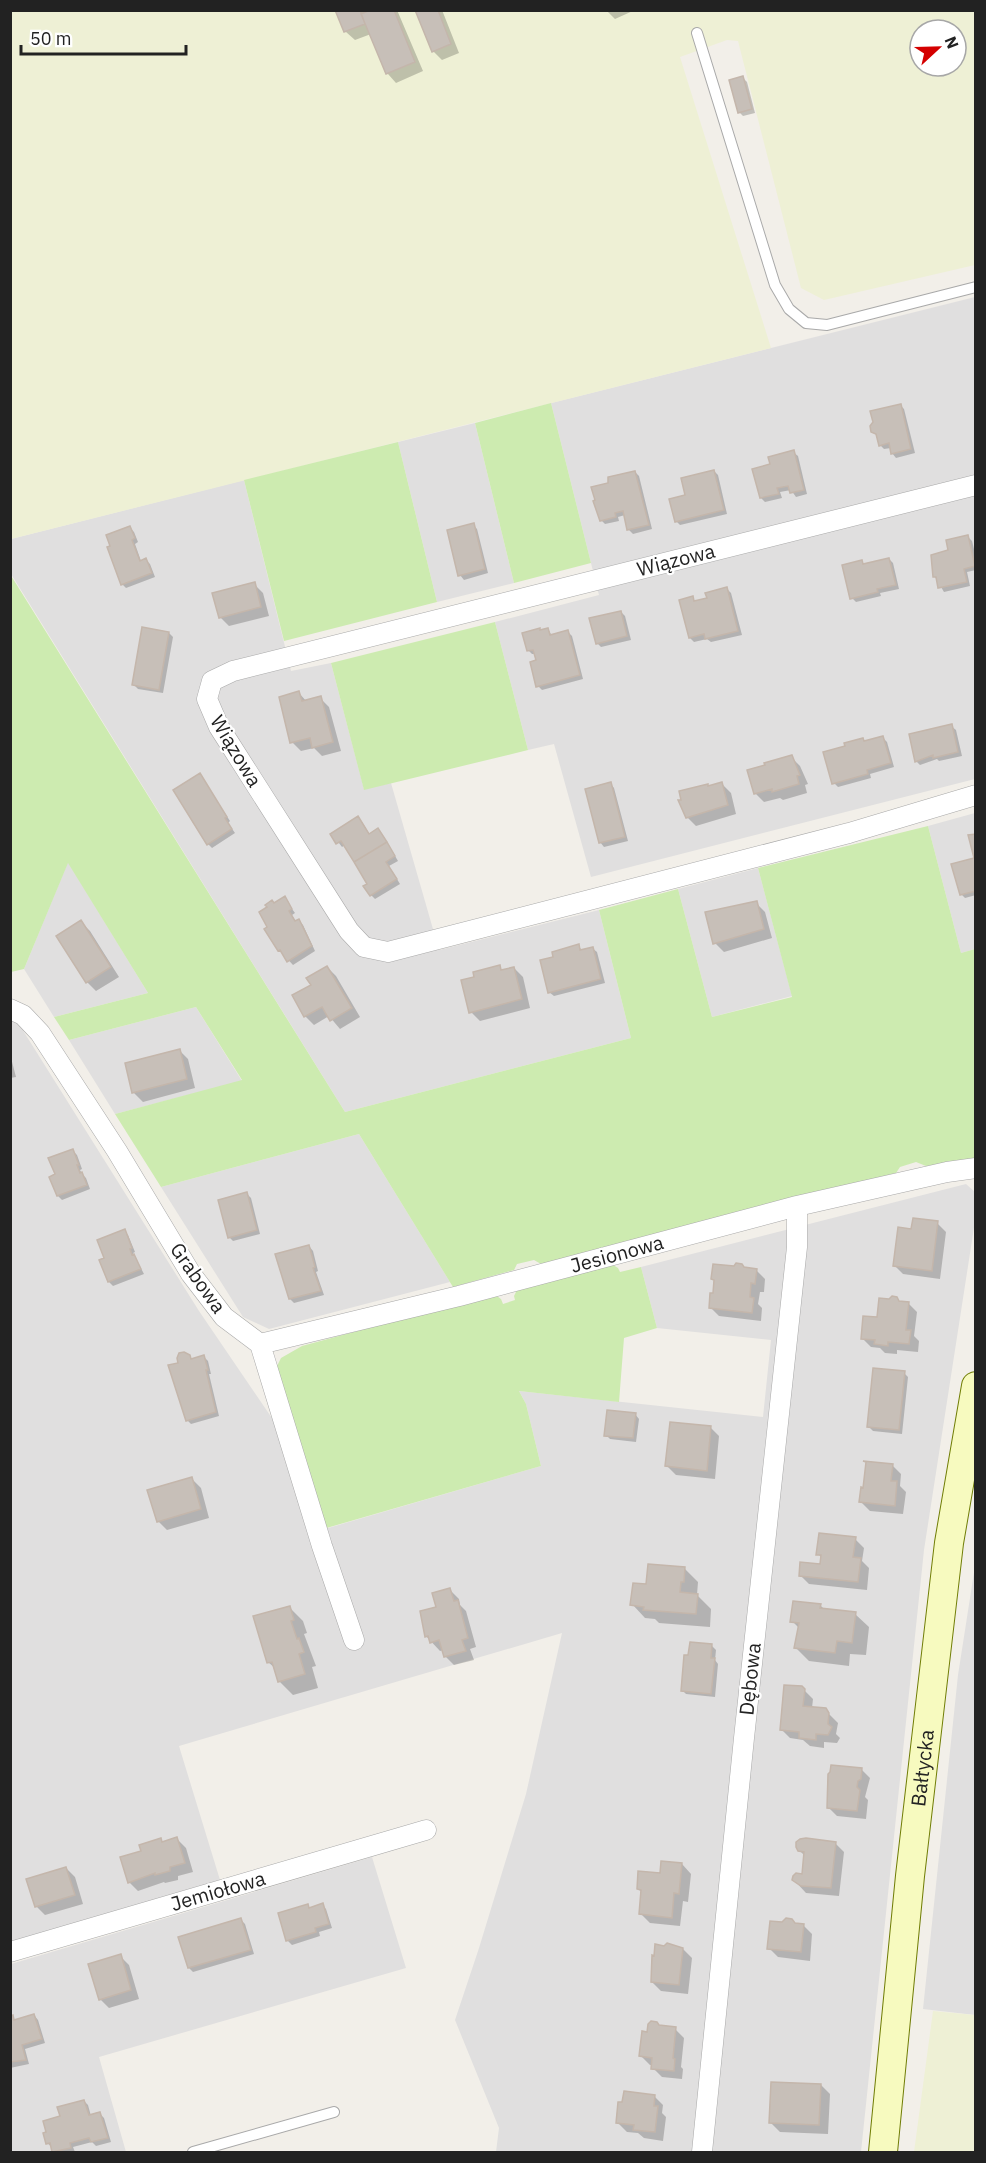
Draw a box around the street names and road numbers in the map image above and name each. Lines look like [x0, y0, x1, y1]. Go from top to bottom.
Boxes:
street label: Wiązowa [634, 537, 718, 582]
street label: Wiązowa [204, 710, 269, 792]
street label: Jesionowa [567, 1228, 667, 1279]
street label: Grabowa [164, 1237, 233, 1319]
street label: Dębowa [732, 1641, 767, 1717]
street label: Bałtycka [904, 1728, 940, 1808]
street label: Jemiołowa [167, 1864, 269, 1917]

